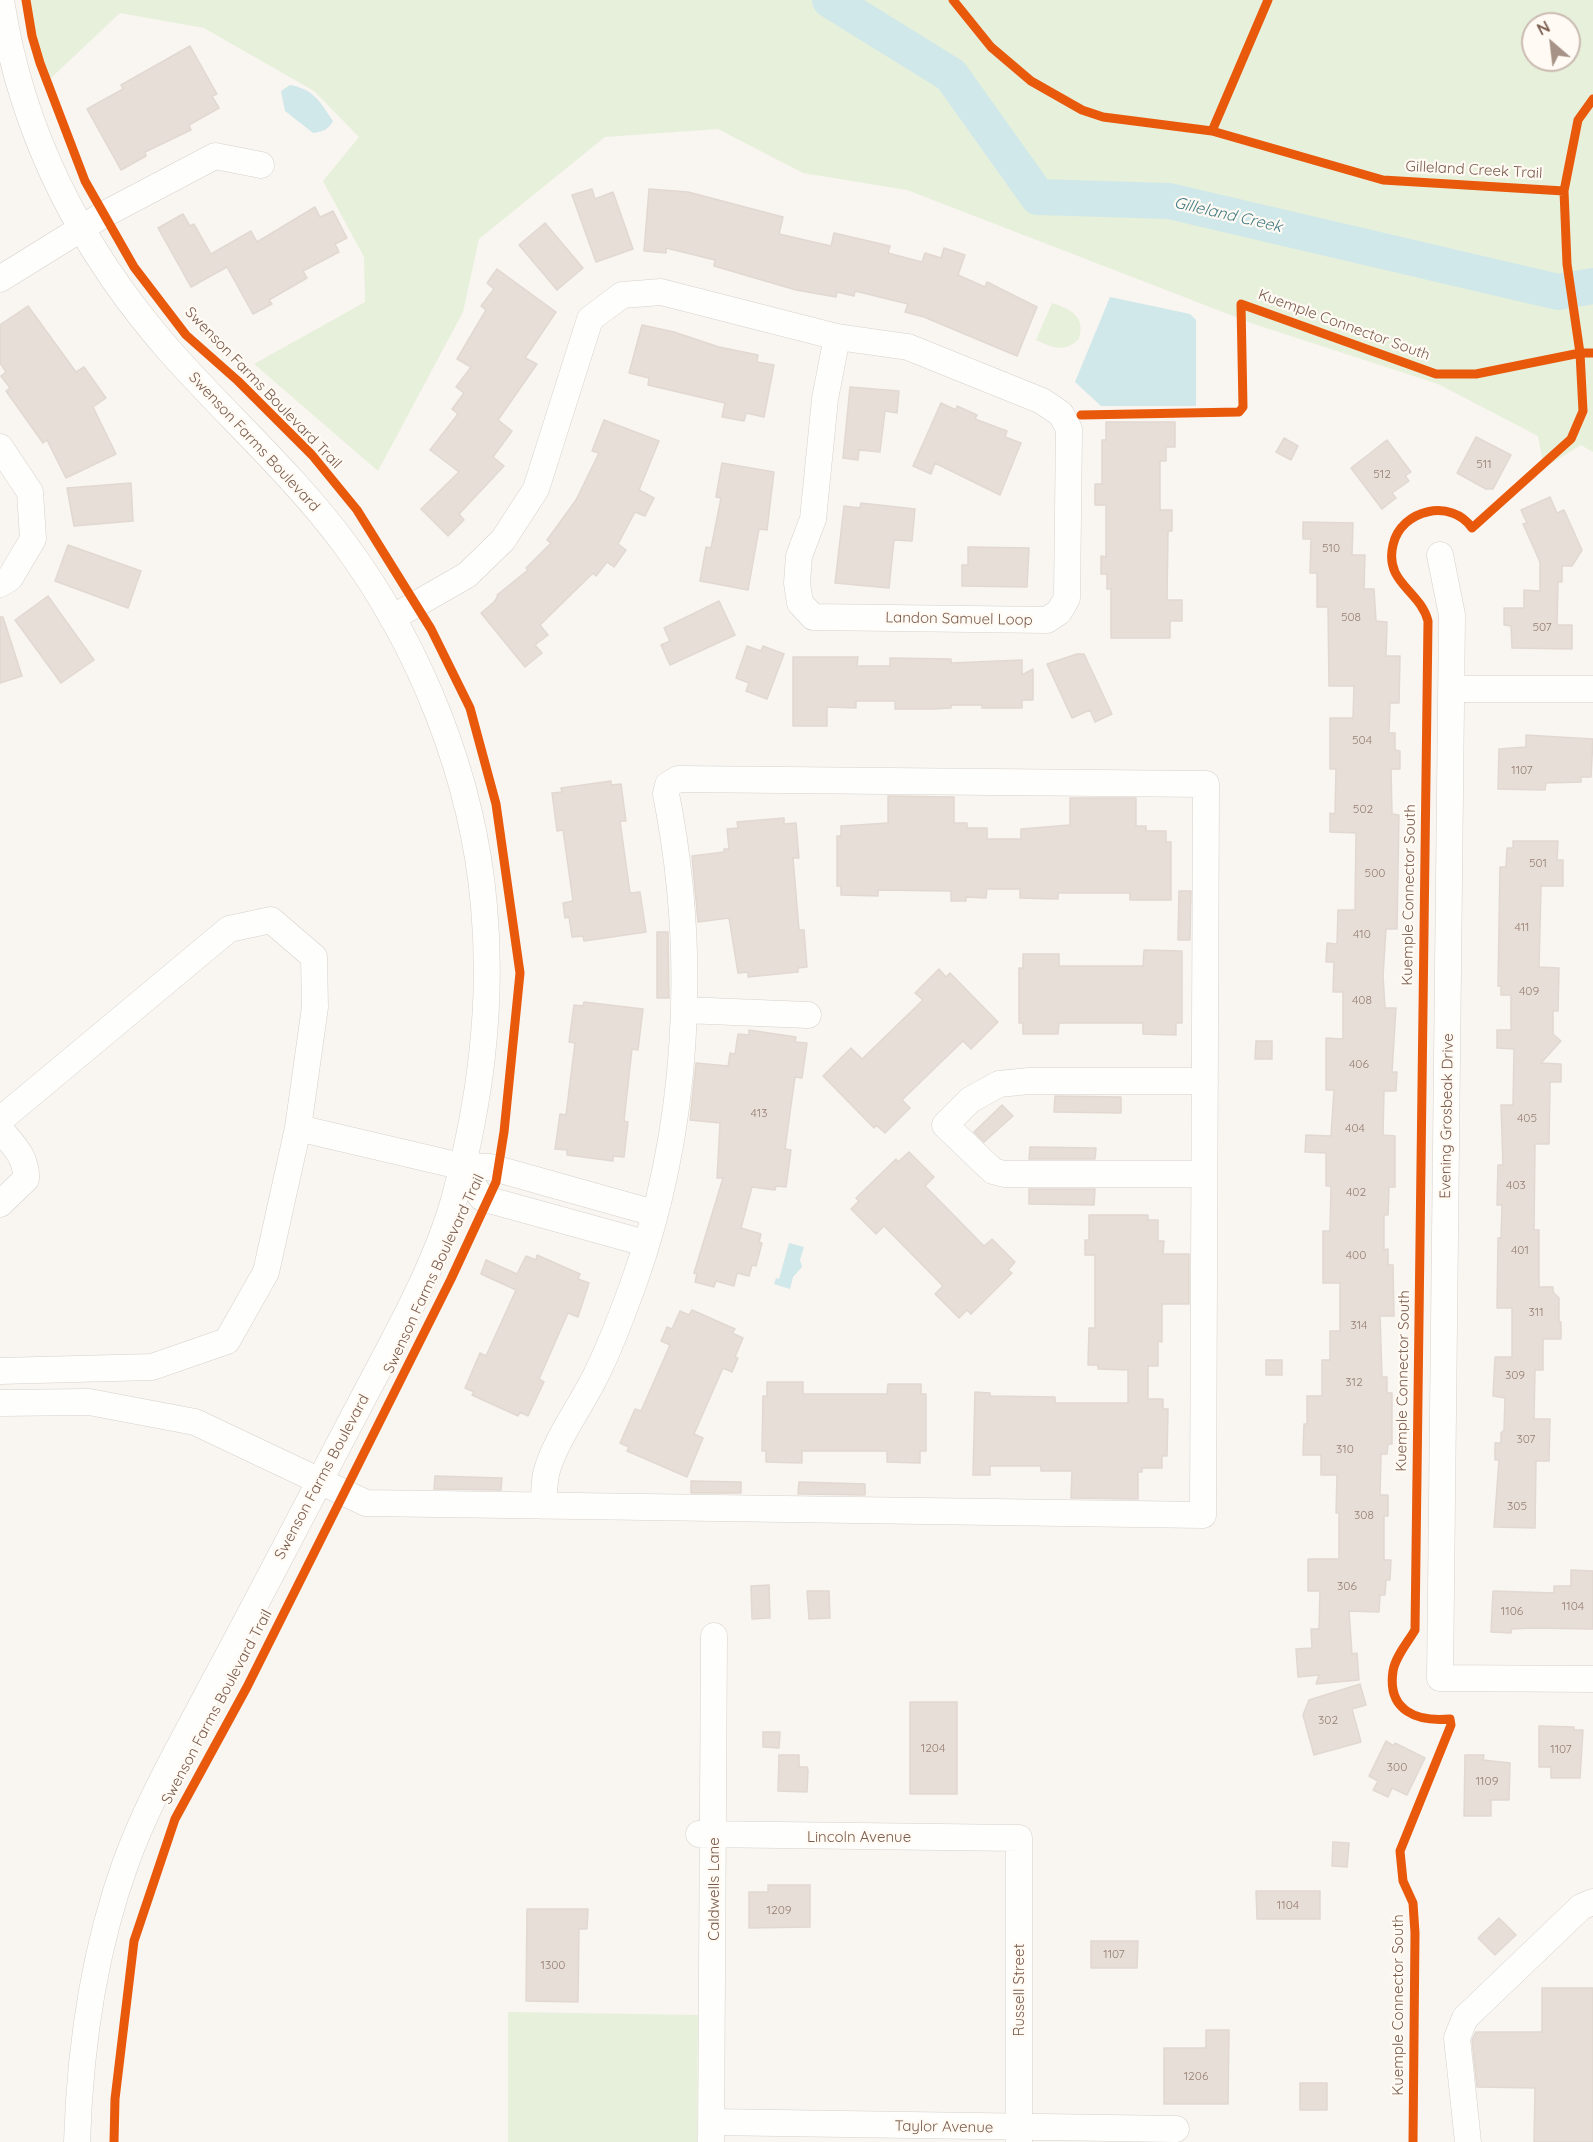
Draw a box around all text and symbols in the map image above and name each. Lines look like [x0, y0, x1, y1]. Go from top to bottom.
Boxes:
north arrow [1521, 12, 1581, 72]
text: N [1534, 16, 1553, 39]
street label: Gilleland Creek Trail [1405, 157, 1543, 183]
water label: Gilleland Creek [1172, 193, 1284, 237]
street label: Kuemple Connector South [1256, 285, 1432, 365]
street label: Swenson Farms Boulevard Trail [181, 303, 345, 473]
street label: Swenson Farms Boulevard [185, 369, 323, 515]
house number: 511 [1476, 457, 1492, 471]
house number: 512 [1373, 467, 1391, 481]
house number: 510 [1322, 541, 1340, 555]
street label: Landon Samuel Loop [885, 609, 1033, 629]
house number: 508 [1341, 610, 1361, 624]
house number: 507 [1532, 620, 1552, 634]
house number: 504 [1352, 733, 1372, 747]
house number: 1107 [1511, 763, 1533, 777]
house number: 502 [1353, 802, 1373, 816]
street label: Kuemple Connector South [1398, 804, 1420, 986]
house number: 501 [1529, 856, 1547, 870]
house number: 500 [1365, 866, 1385, 880]
house number: 411 [1514, 920, 1530, 934]
house number: 410 [1353, 927, 1371, 941]
house number: 409 [1519, 984, 1539, 998]
house number: 408 [1352, 993, 1372, 1007]
street label: Evening Grosbeak Drive [1437, 1033, 1457, 1199]
house number: 406 [1349, 1057, 1369, 1071]
house number: 413 [751, 1106, 767, 1120]
house number: 405 [1517, 1111, 1537, 1125]
house number: 404 [1345, 1121, 1365, 1135]
street label: Swenson Farms Boulevard Trail [380, 1172, 488, 1376]
house number: 403 [1506, 1178, 1526, 1192]
house number: 402 [1346, 1185, 1366, 1199]
house number: 401 [1511, 1243, 1529, 1257]
house number: 400 [1346, 1248, 1366, 1262]
street label: Kuemple Connector South [1392, 1290, 1414, 1472]
house number: 311 [1528, 1305, 1544, 1319]
house number: 314 [1351, 1318, 1367, 1332]
house number: 309 [1505, 1368, 1525, 1382]
house number: 312 [1345, 1375, 1363, 1389]
street label: Swenson Farms Boulevard [271, 1391, 373, 1563]
house number: 307 [1517, 1432, 1535, 1446]
house number: 310 [1336, 1442, 1354, 1456]
house number: 305 [1507, 1499, 1527, 1513]
house number: 308 [1354, 1508, 1374, 1522]
house number: 306 [1337, 1579, 1357, 1593]
house number: 1104 [1562, 1599, 1584, 1613]
house number: 1106 [1501, 1604, 1523, 1618]
street label: Swenson Farms Boulevard Trail [158, 1607, 276, 1807]
house number: 302 [1318, 1713, 1338, 1727]
house number: 1204 [921, 1741, 945, 1755]
house number: 1107 [1550, 1742, 1572, 1756]
house number: 300 [1387, 1760, 1407, 1774]
house number: 1109 [1476, 1774, 1498, 1788]
street label: Lincoln Avenue [807, 1828, 911, 1846]
street label: Caldwells Lane [705, 1837, 723, 1941]
house number: 1104 [1277, 1898, 1299, 1912]
house number: 1209 [767, 1903, 791, 1917]
street label: Kuemple Connector South [1389, 1914, 1407, 2096]
street label: Russell Street [1010, 1944, 1028, 2036]
house number: 1107 [1103, 1947, 1125, 1961]
house number: 1300 [540, 1958, 566, 1972]
house number: 1206 [1184, 2069, 1208, 2083]
street label: Taylor Avenue [895, 2117, 993, 2137]

